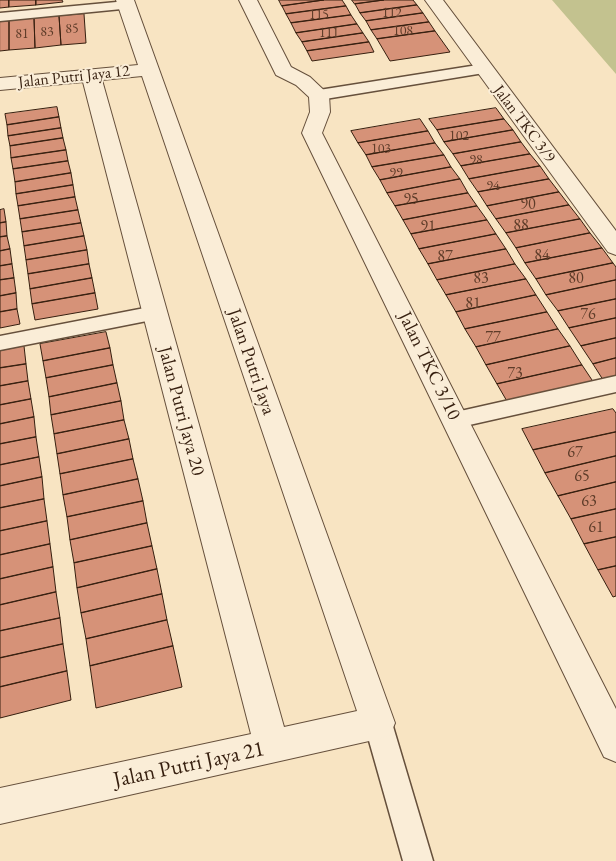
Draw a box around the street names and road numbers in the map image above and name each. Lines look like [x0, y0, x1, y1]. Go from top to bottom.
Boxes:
street label: Jalan Putri Jaya 12 [17, 62, 131, 92]
street label: Jalan TKC 3/9 [489, 82, 559, 166]
street label: Jalan Putri Jaya [222, 306, 280, 418]
street label: Jalan TKC 3/10 [393, 308, 465, 424]
street label: Jalan Putri Jaya 20 [153, 344, 209, 478]
street label: Jalan Putri Jaya 21 [111, 736, 267, 794]

